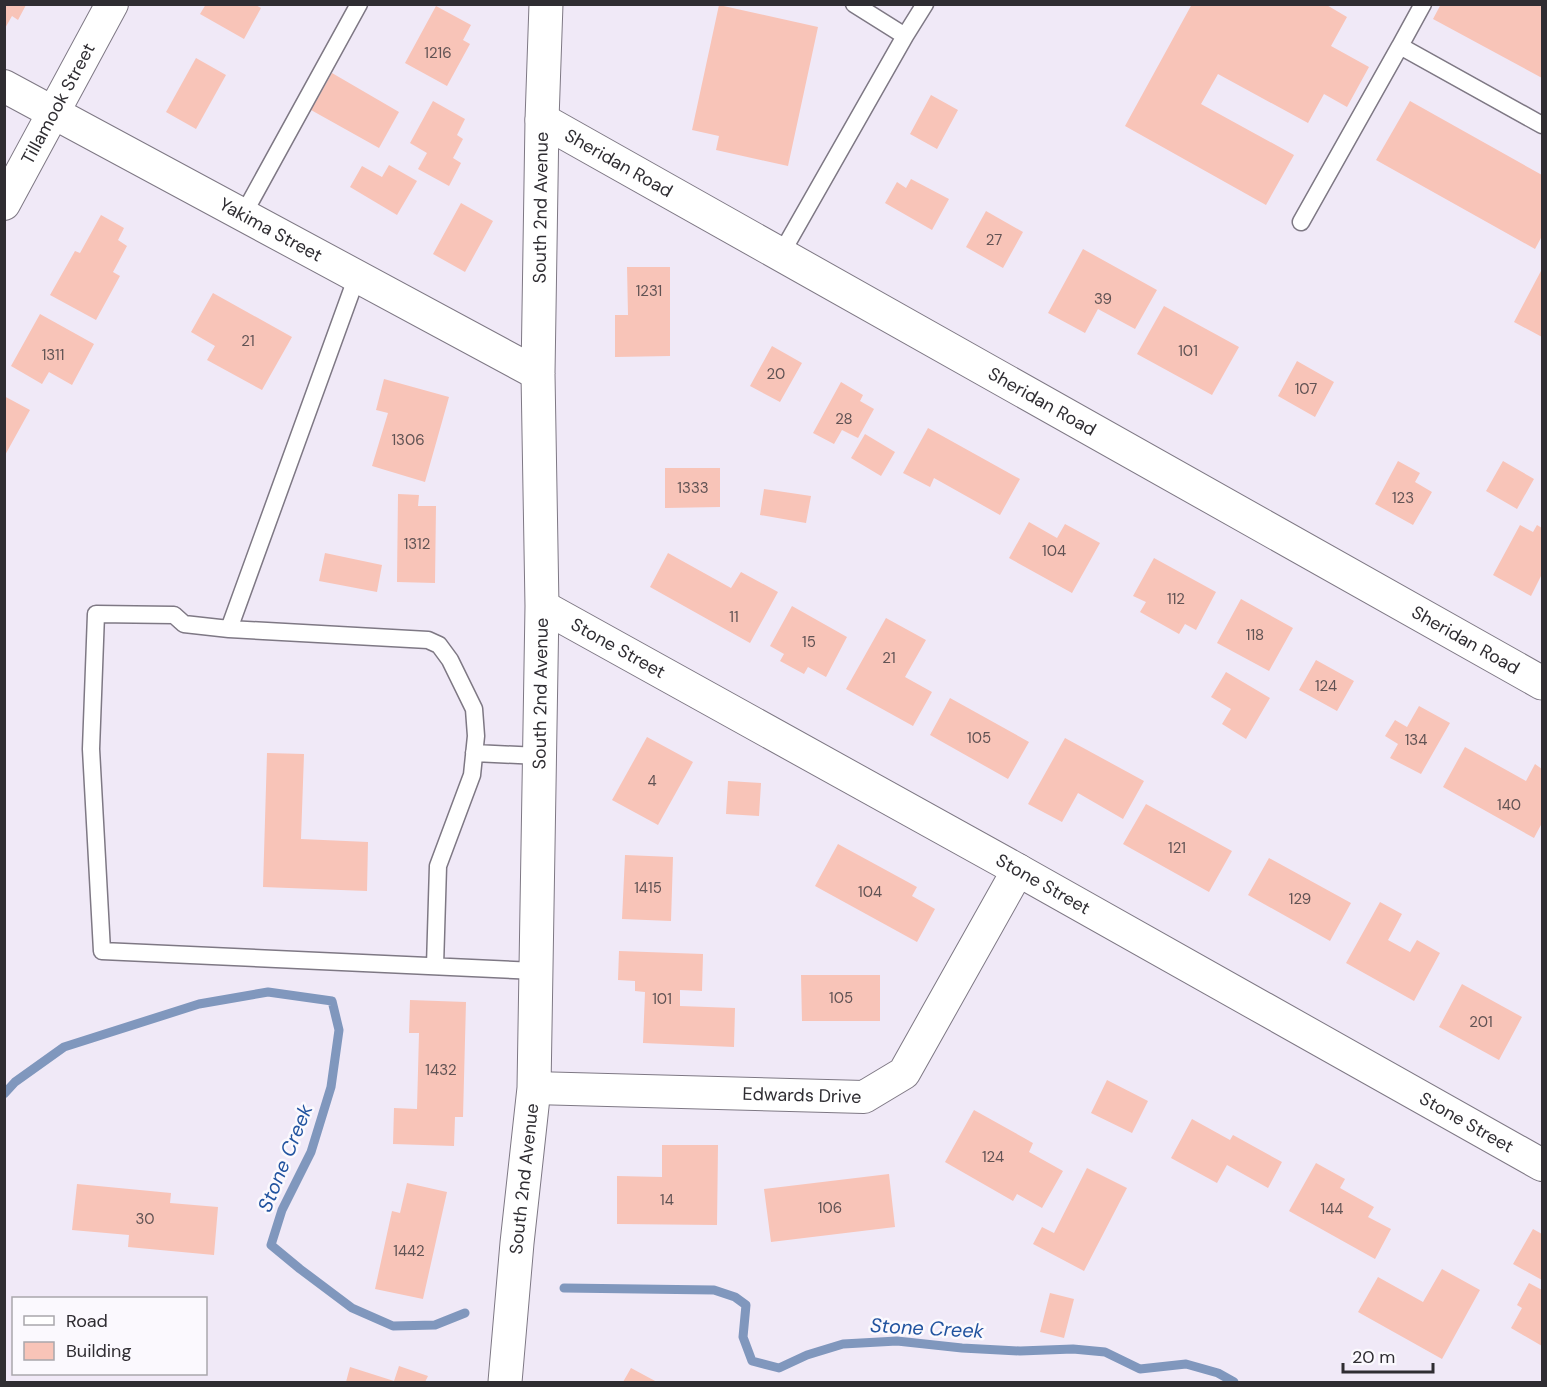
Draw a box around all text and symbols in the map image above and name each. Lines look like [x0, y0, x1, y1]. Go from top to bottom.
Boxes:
street label: Tillamook Street [16, 39, 101, 169]
house number: 1216 [424, 43, 452, 63]
street label: Sheridan Road [560, 123, 677, 203]
street label: South 2nd Avenue [527, 132, 554, 284]
street label: Yakima Street [215, 192, 327, 267]
house number: 27 [986, 230, 1002, 250]
house number: 1231 [636, 281, 662, 301]
house number: 39 [1094, 289, 1112, 309]
house number: 21 [241, 331, 255, 351]
house number: 101 [1178, 341, 1198, 361]
house number: 1311 [42, 345, 64, 365]
street label: Sheridan Road [984, 362, 1100, 442]
house number: 20 [767, 364, 785, 384]
house number: 107 [1295, 379, 1317, 399]
house number: 28 [835, 409, 853, 429]
house number: 1306 [391, 430, 425, 450]
house number: 1333 [677, 478, 709, 498]
house number: 123 [1392, 488, 1414, 508]
house number: 1312 [404, 534, 430, 554]
house number: 104 [1042, 541, 1066, 561]
house number: 112 [1167, 589, 1185, 609]
street label: Sheridan Road [1407, 600, 1524, 680]
house number: 11 [729, 607, 739, 627]
street label: Stone Street [567, 612, 670, 684]
street label: South 2nd Avenue [527, 617, 554, 770]
house number: 118 [1246, 625, 1264, 645]
house number: 15 [802, 632, 816, 652]
house number: 21 [882, 648, 896, 668]
house number: 124 [1315, 676, 1337, 696]
house number: 105 [967, 728, 991, 748]
house number: 134 [1405, 730, 1427, 750]
house number: 4 [647, 771, 657, 791]
house number: 140 [1497, 795, 1521, 815]
house number: 121 [1168, 838, 1186, 858]
street label: Stone Street [992, 848, 1094, 920]
house number: 1415 [634, 878, 662, 898]
house number: 104 [858, 882, 882, 902]
house number: 129 [1289, 889, 1311, 909]
house number: 105 [829, 988, 853, 1008]
house number: 101 [652, 989, 672, 1009]
house number: 201 [1469, 1012, 1493, 1032]
house number: 1432 [425, 1060, 457, 1080]
street label: Edwards Drive [742, 1082, 862, 1109]
street label: Stone Street [1415, 1086, 1518, 1159]
water label: Stone Creek [252, 1100, 319, 1216]
street label: South 2nd Avenue [504, 1102, 544, 1255]
house number: 124 [982, 1147, 1004, 1167]
house number: 14 [660, 1190, 674, 1210]
house number: 106 [818, 1198, 842, 1218]
house number: 144 [1321, 1199, 1343, 1219]
house number: 30 [135, 1209, 155, 1229]
house number: 1442 [393, 1241, 425, 1261]
legend [12, 1297, 207, 1375]
text: Road [66, 1309, 108, 1333]
water label: Stone Creek [869, 1312, 985, 1344]
scale bar [1343, 1336, 1433, 1374]
text: Building [66, 1339, 131, 1363]
text: 20 m [1352, 1345, 1395, 1369]

